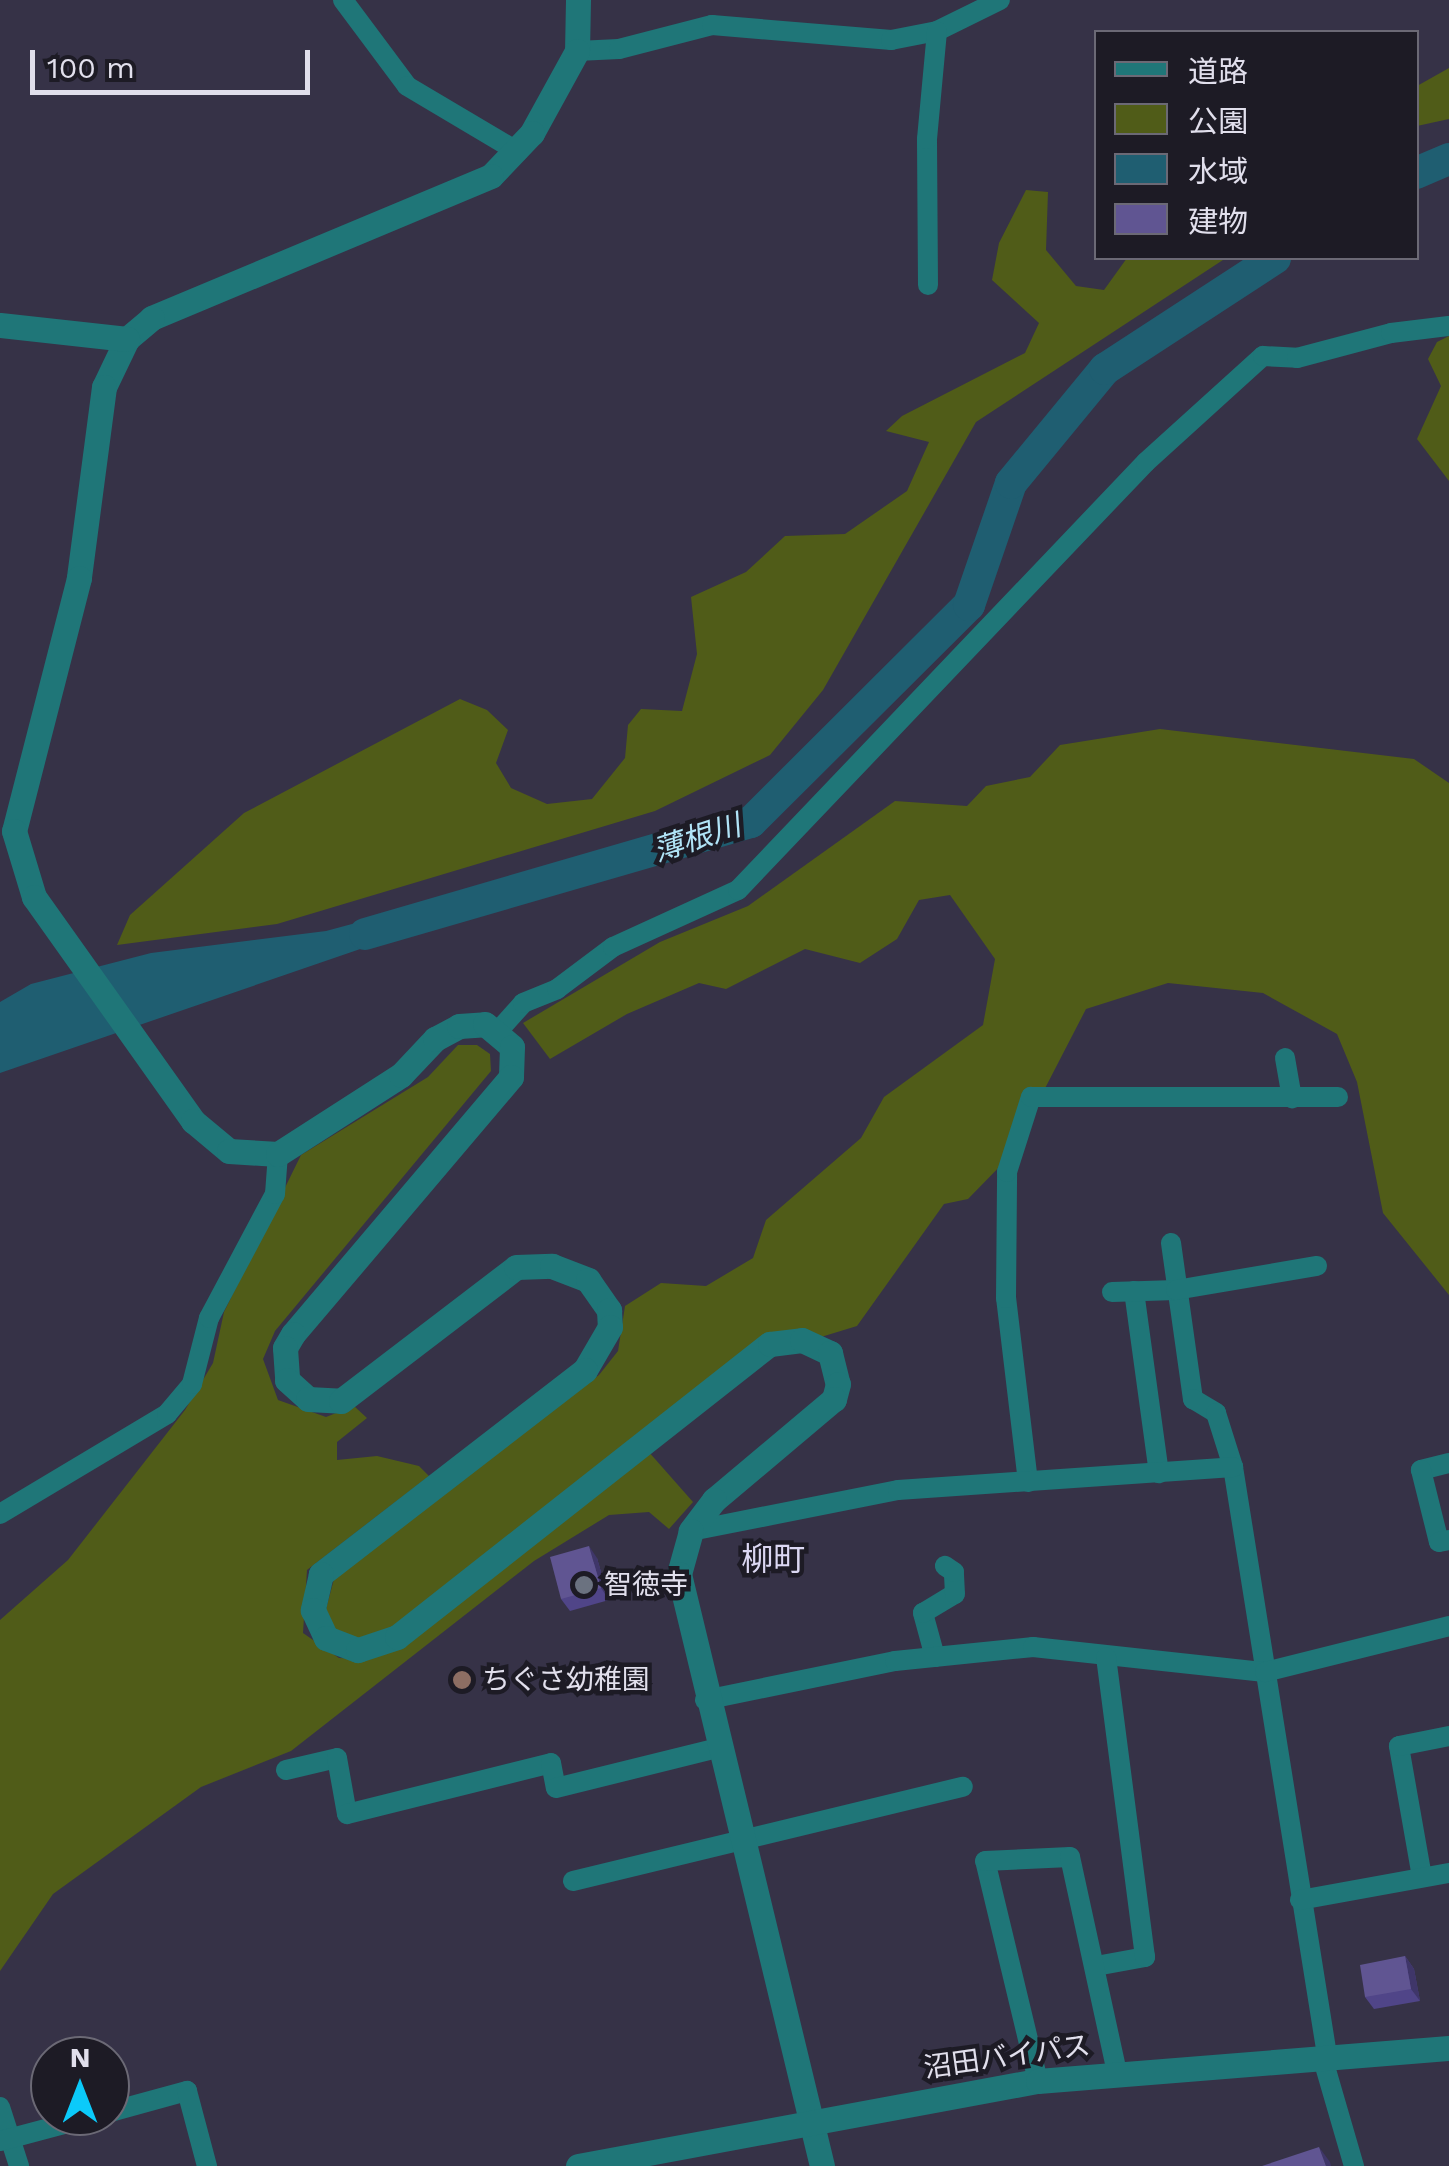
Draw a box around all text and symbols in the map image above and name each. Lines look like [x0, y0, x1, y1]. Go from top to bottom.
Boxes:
scale bar [35, 30, 315, 92]
legend [1094, 30, 1419, 260]
text: 100 m [47, 50, 135, 85]
text: 道路 [1188, 54, 1248, 89]
text: 公園 [1188, 104, 1248, 139]
text: 水域 [1188, 154, 1248, 189]
text: 建物 [1188, 204, 1248, 239]
water label: 薄根川 [649, 807, 745, 869]
district label: 柳町 [741, 1540, 805, 1578]
place label: 智徳寺 [604, 1568, 688, 1602]
marker: 智徳寺 [573, 1574, 595, 1596]
place label: ちぐさ幼稚園 [482, 1663, 650, 1697]
marker: ちぐさ幼稚園 [451, 1669, 473, 1691]
street label: 沼田バイパス [921, 2029, 1093, 2085]
north arrow [30, 2036, 130, 2136]
text: N [70, 2041, 90, 2074]

